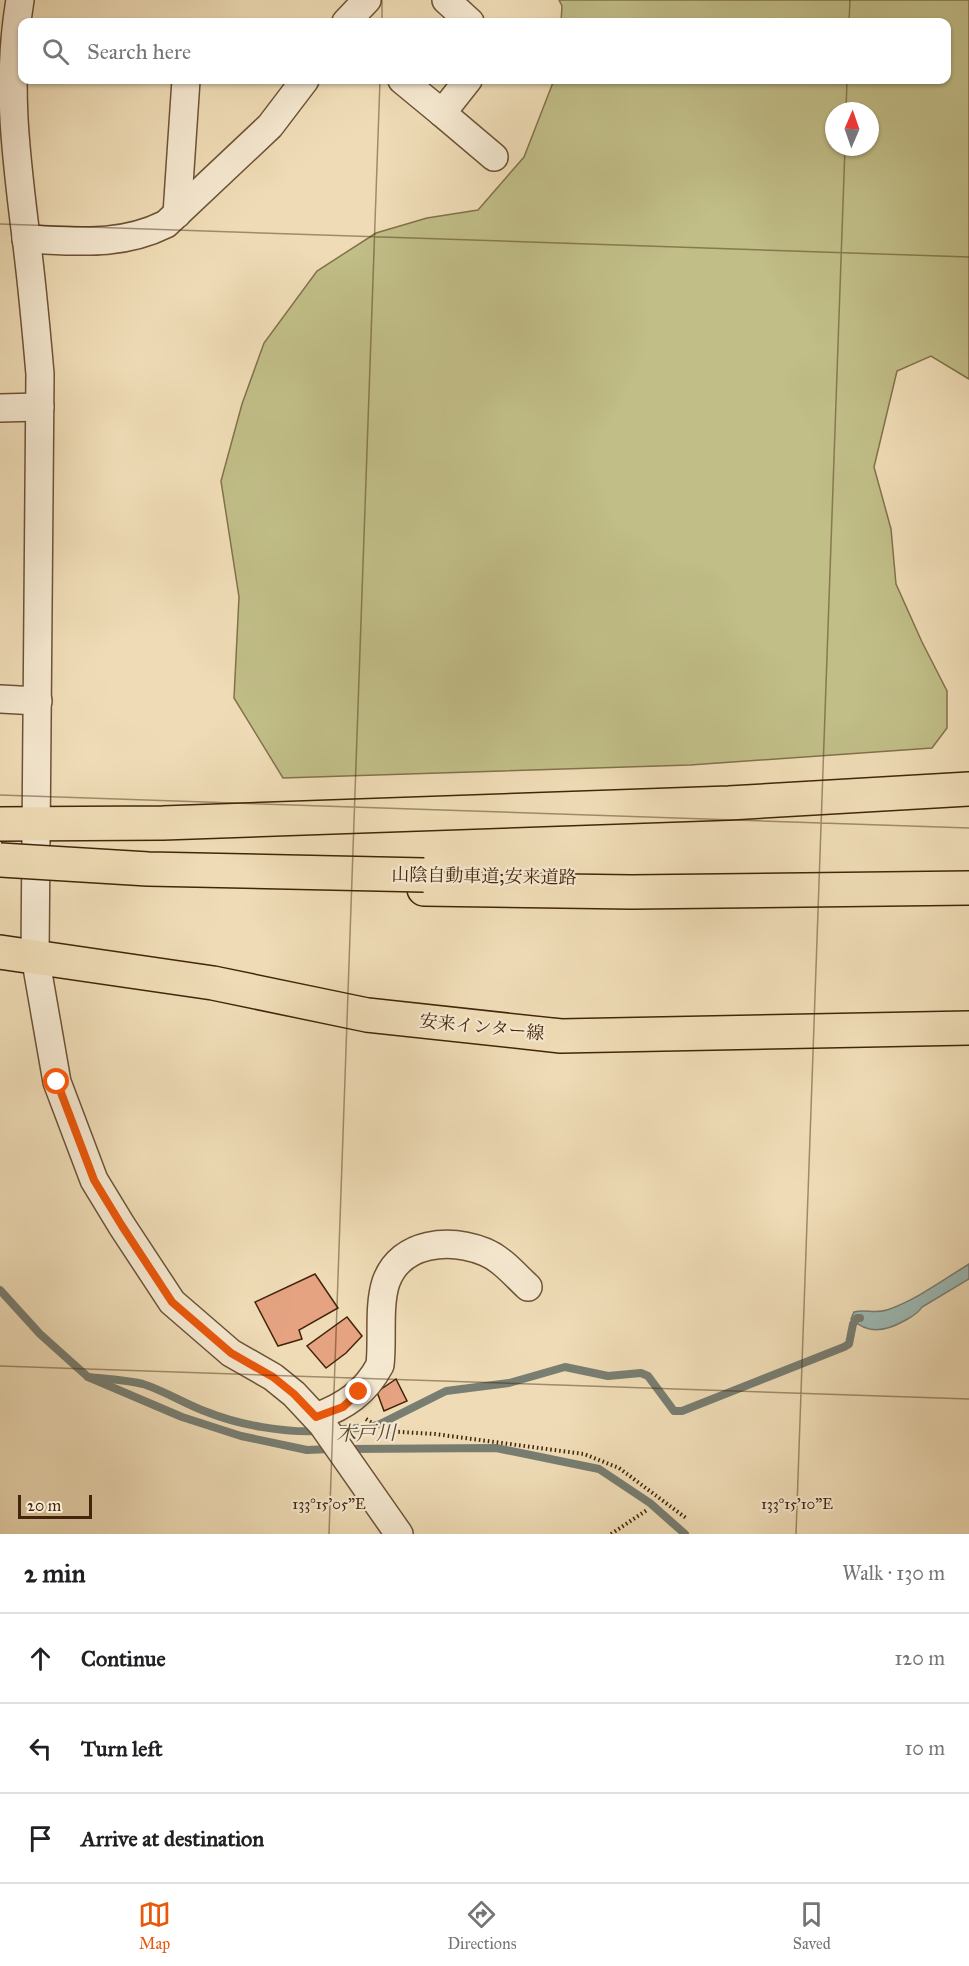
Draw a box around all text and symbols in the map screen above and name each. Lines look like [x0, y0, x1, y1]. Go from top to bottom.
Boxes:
search box [18, 18, 951, 84]
icon: search [39, 35, 72, 68]
text: Search here [87, 38, 191, 65]
north arrow [825, 102, 879, 156]
street label: 山陰自動車道;安来道路 [391, 863, 577, 889]
street label: 安来インター線 [419, 1010, 545, 1044]
route start [43, 1068, 69, 1094]
route end [345, 1378, 371, 1404]
water label: 木戸川 [336, 1420, 398, 1446]
scale bar [18, 1492, 92, 1520]
text: 133°15'05"E [292, 1495, 366, 1513]
text: 133°15'10"E [761, 1495, 833, 1513]
text: 20 m [27, 1496, 61, 1515]
text: 2 min [24, 1557, 85, 1589]
text: Walk · 130 m [842, 1561, 945, 1585]
icon: ahead [24, 1642, 57, 1675]
text: Continue [81, 1645, 166, 1672]
text: 120 m [894, 1646, 945, 1670]
icon: left [24, 1732, 57, 1765]
text: Turn left [81, 1735, 163, 1762]
text: 10 m [904, 1736, 945, 1760]
icon: arrive [24, 1822, 57, 1855]
text: Arrive at destination [81, 1825, 264, 1852]
tab: Map [138, 1898, 171, 1953]
tab: Directions [447, 1898, 516, 1953]
tab: Saved [793, 1898, 831, 1953]

